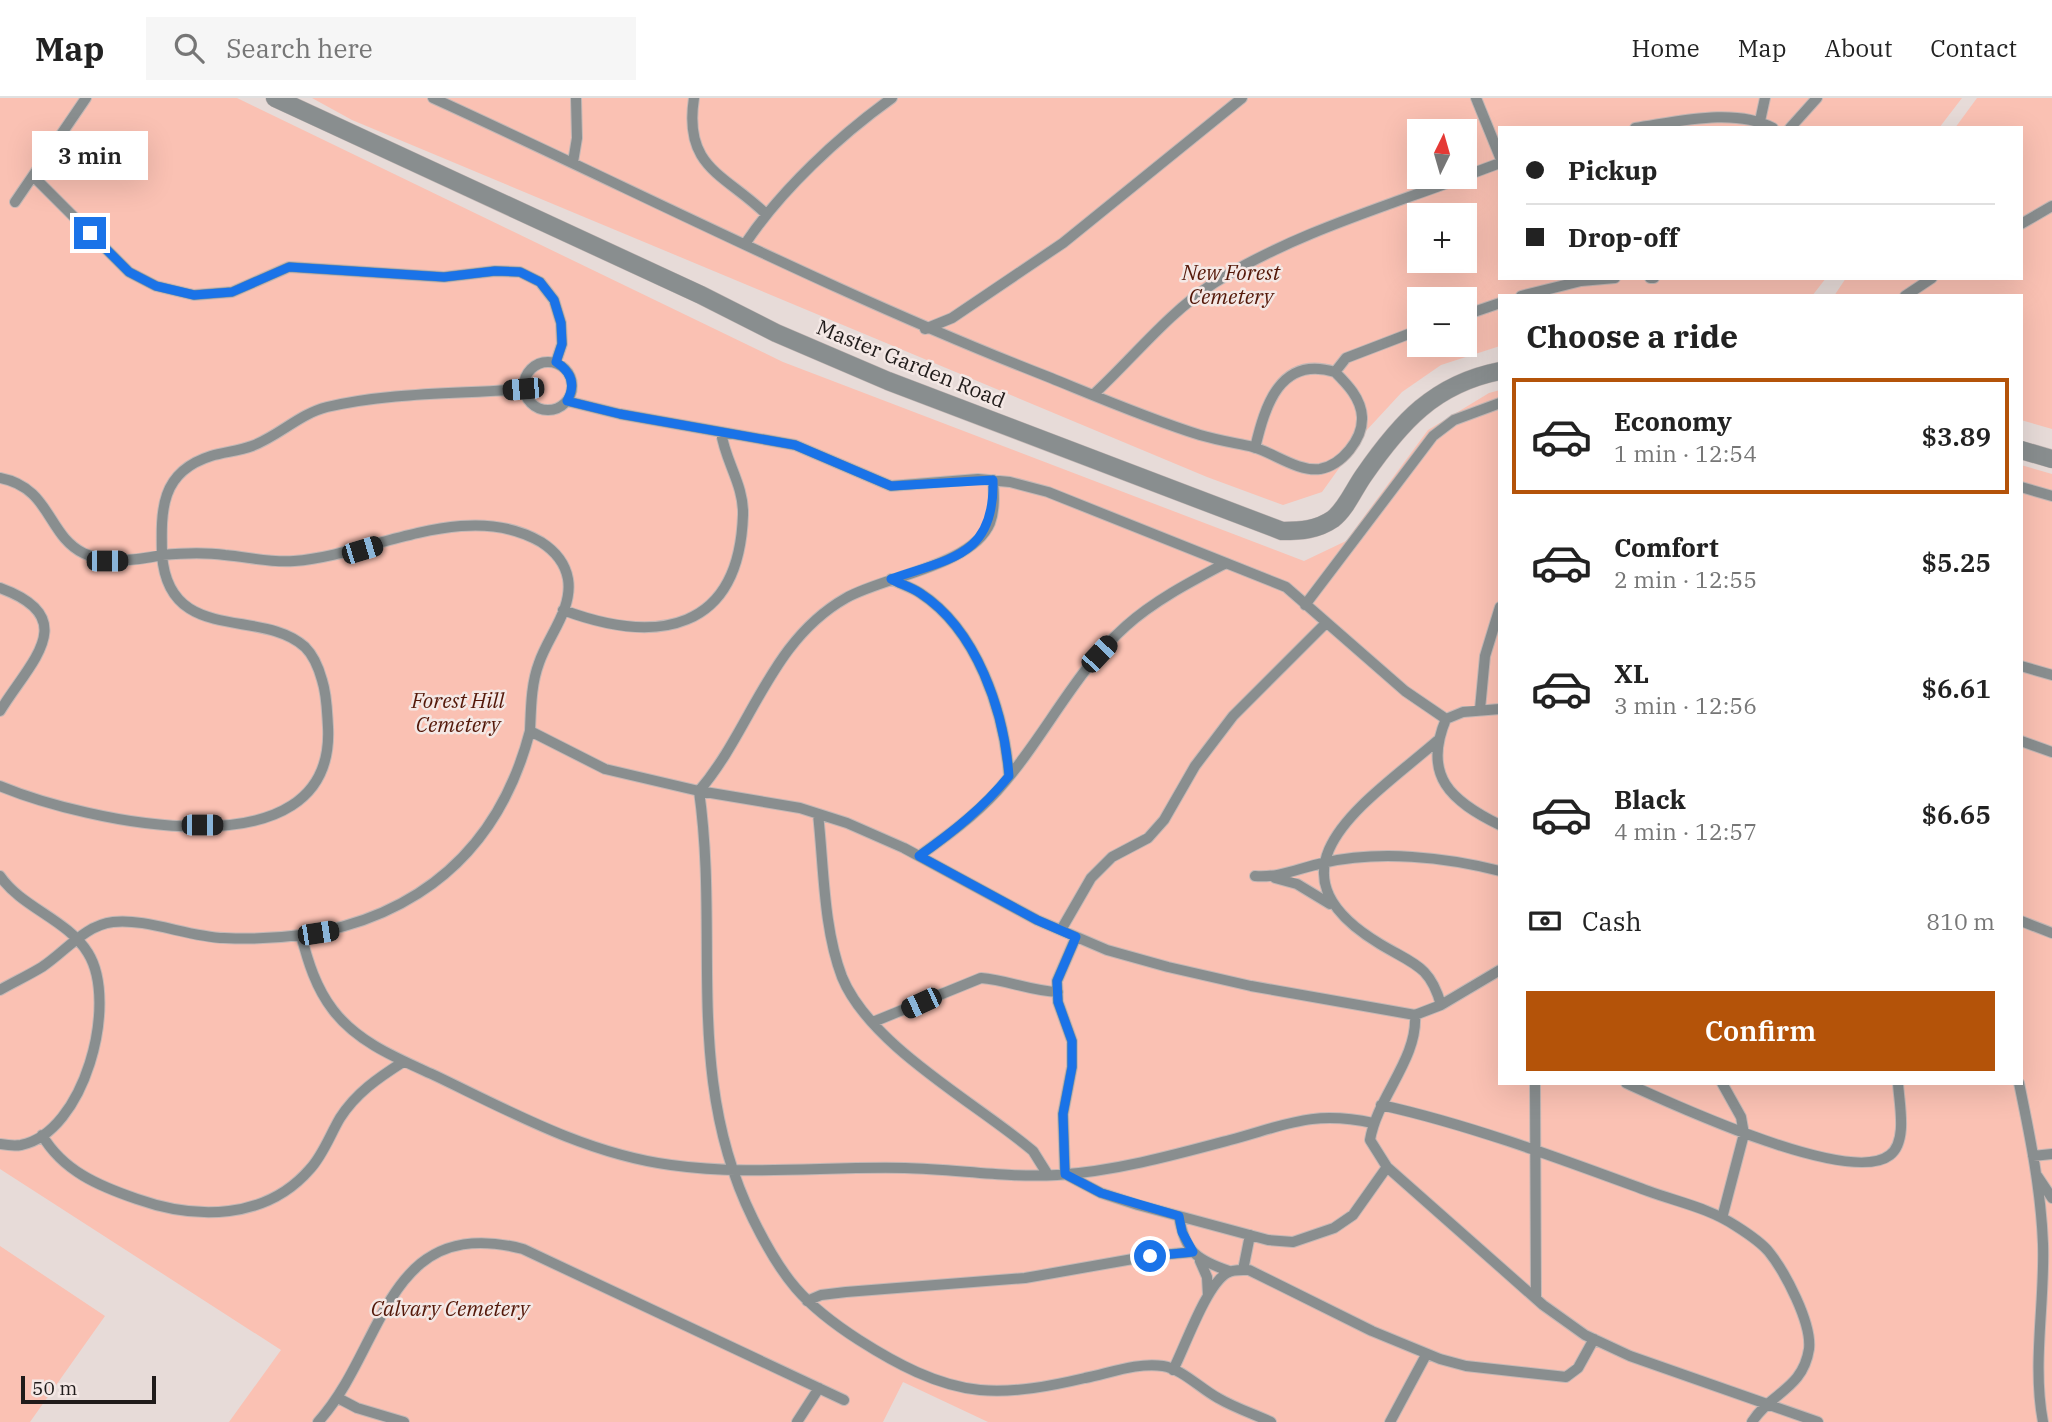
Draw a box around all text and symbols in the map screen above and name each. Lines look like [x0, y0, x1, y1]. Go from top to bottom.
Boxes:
search box [146, 17, 636, 80]
text: Map [35, 27, 104, 70]
icon: search [170, 29, 208, 67]
text: Search here [226, 31, 373, 65]
text: Home [1632, 32, 1700, 64]
text: Map [1738, 32, 1786, 64]
text: About [1824, 32, 1892, 64]
text: Contact [1930, 32, 2017, 64]
north arrow [1407, 119, 1477, 189]
map controls [1407, 119, 1477, 357]
callout: 3 min [32, 131, 148, 180]
text: 3 min [58, 140, 122, 170]
text: Pickup [1568, 153, 1658, 187]
button: + [1407, 203, 1477, 273]
route end [74, 217, 106, 249]
text: Drop-off [1568, 220, 1679, 254]
park label: New Forest Cemetery [1181, 258, 1281, 310]
button: − [1407, 287, 1477, 357]
street label: Master Garden Road [813, 312, 1010, 414]
text: Choose a ride [1526, 315, 1738, 357]
car [502, 377, 545, 401]
text: Economy [1614, 404, 1732, 438]
icon: car [1530, 405, 1593, 468]
text: $3.89 [1922, 419, 1991, 453]
text: 1 min · 12:54 [1614, 438, 1757, 468]
text: Comfort [1614, 530, 1719, 564]
icon: car [1530, 531, 1593, 594]
car [339, 534, 386, 566]
text: $5.25 [1922, 545, 1991, 579]
car [87, 551, 129, 572]
text: 2 min · 12:55 [1614, 564, 1757, 594]
car [1077, 631, 1122, 677]
text: XL [1614, 656, 1649, 690]
icon: car [1530, 657, 1593, 720]
text: $6.61 [1922, 671, 1991, 705]
park label: Forest Hill Cemetery [411, 686, 506, 738]
text: 3 min · 12:56 [1614, 690, 1757, 720]
text: Black [1614, 782, 1686, 816]
icon: car [1530, 783, 1593, 846]
text: $6.65 [1922, 797, 1991, 831]
car [182, 815, 224, 836]
text: 4 min · 12:57 [1614, 816, 1757, 846]
icon: cash [1526, 902, 1564, 940]
text: Cash [1582, 904, 1642, 938]
text: 810 m [1926, 906, 1995, 936]
car [296, 919, 341, 947]
car [898, 985, 945, 1021]
button: Confirm [1526, 991, 1995, 1071]
route start [1134, 1240, 1166, 1272]
park label: Calvary Cemetery [371, 1294, 532, 1322]
scale bar [21, 1373, 156, 1405]
text: 50 m [32, 1376, 77, 1400]

